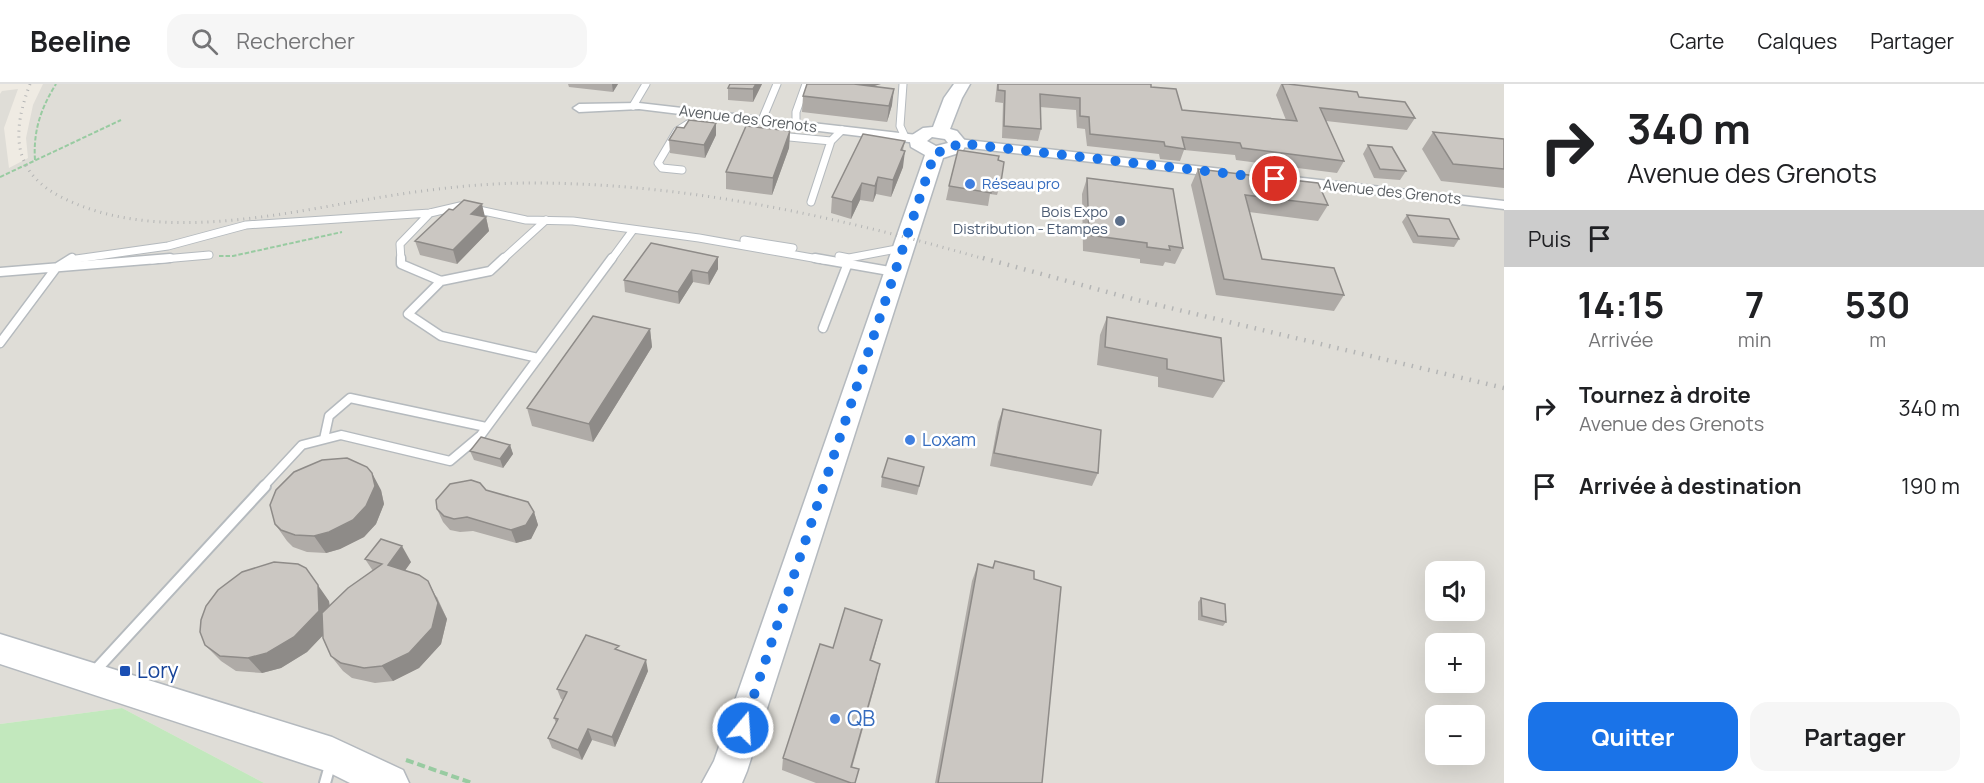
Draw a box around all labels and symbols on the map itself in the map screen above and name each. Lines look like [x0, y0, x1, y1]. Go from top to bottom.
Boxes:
street label: Avenue des Grenots [678, 100, 818, 137]
pin [1249, 153, 1300, 204]
place label: Réseau pro [982, 173, 1060, 194]
street label: Avenue des Grenots [1322, 174, 1462, 209]
marker: Réseau pro [963, 177, 977, 191]
place label: Bois Expo Distribution - Etampes [953, 201, 1108, 239]
marker: Bois Expo Distribution - Etampes [1113, 214, 1127, 228]
place label: Loxam [922, 427, 976, 451]
marker: Loxam [903, 433, 917, 447]
place label: Lory [137, 656, 179, 684]
marker: Lory [118, 664, 132, 678]
position arrow [711, 696, 775, 760]
place label: QB [847, 704, 875, 732]
marker: QB [828, 712, 842, 726]

